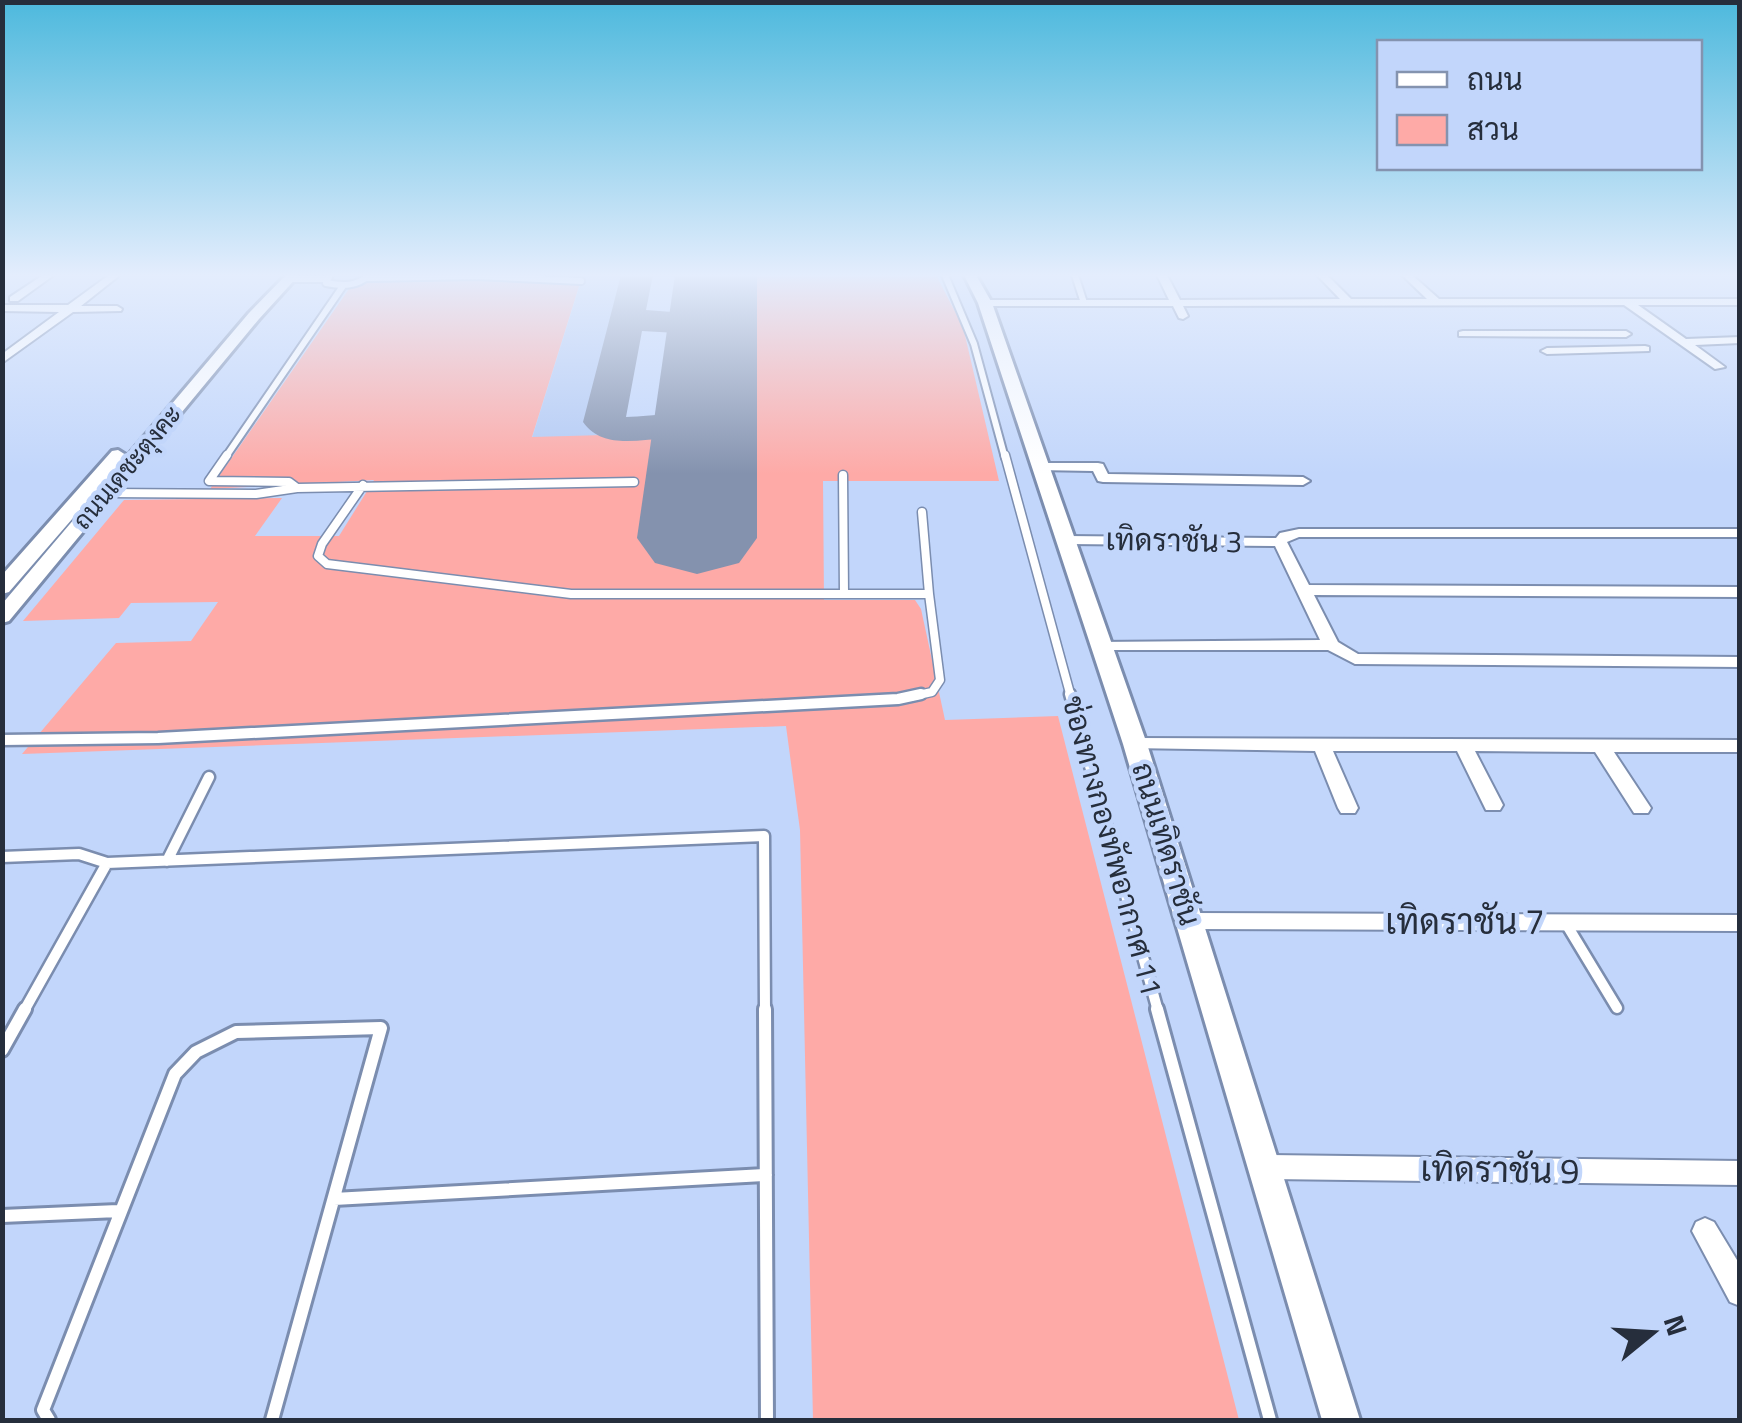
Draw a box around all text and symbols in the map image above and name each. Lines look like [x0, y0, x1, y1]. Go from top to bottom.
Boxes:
legend [1377, 40, 1702, 170]
text: ถนน [1467, 56, 1523, 102]
text: สวน [1467, 106, 1519, 152]
street label: ถนนเดชะตุงคะ [63, 396, 191, 538]
street label: เทิดราชัน 3 [1105, 516, 1243, 564]
street label: ช่องทางกองทัพอากาศ 11 [1051, 690, 1175, 1001]
street label: ถนนเทิดราชัน [1120, 756, 1214, 931]
street label: เทิดราชัน 7 [1385, 894, 1545, 948]
street label: เทิดราชัน 9 [1420, 1141, 1580, 1197]
north arrow [1602, 1283, 1702, 1383]
text: N [1653, 1309, 1700, 1341]

